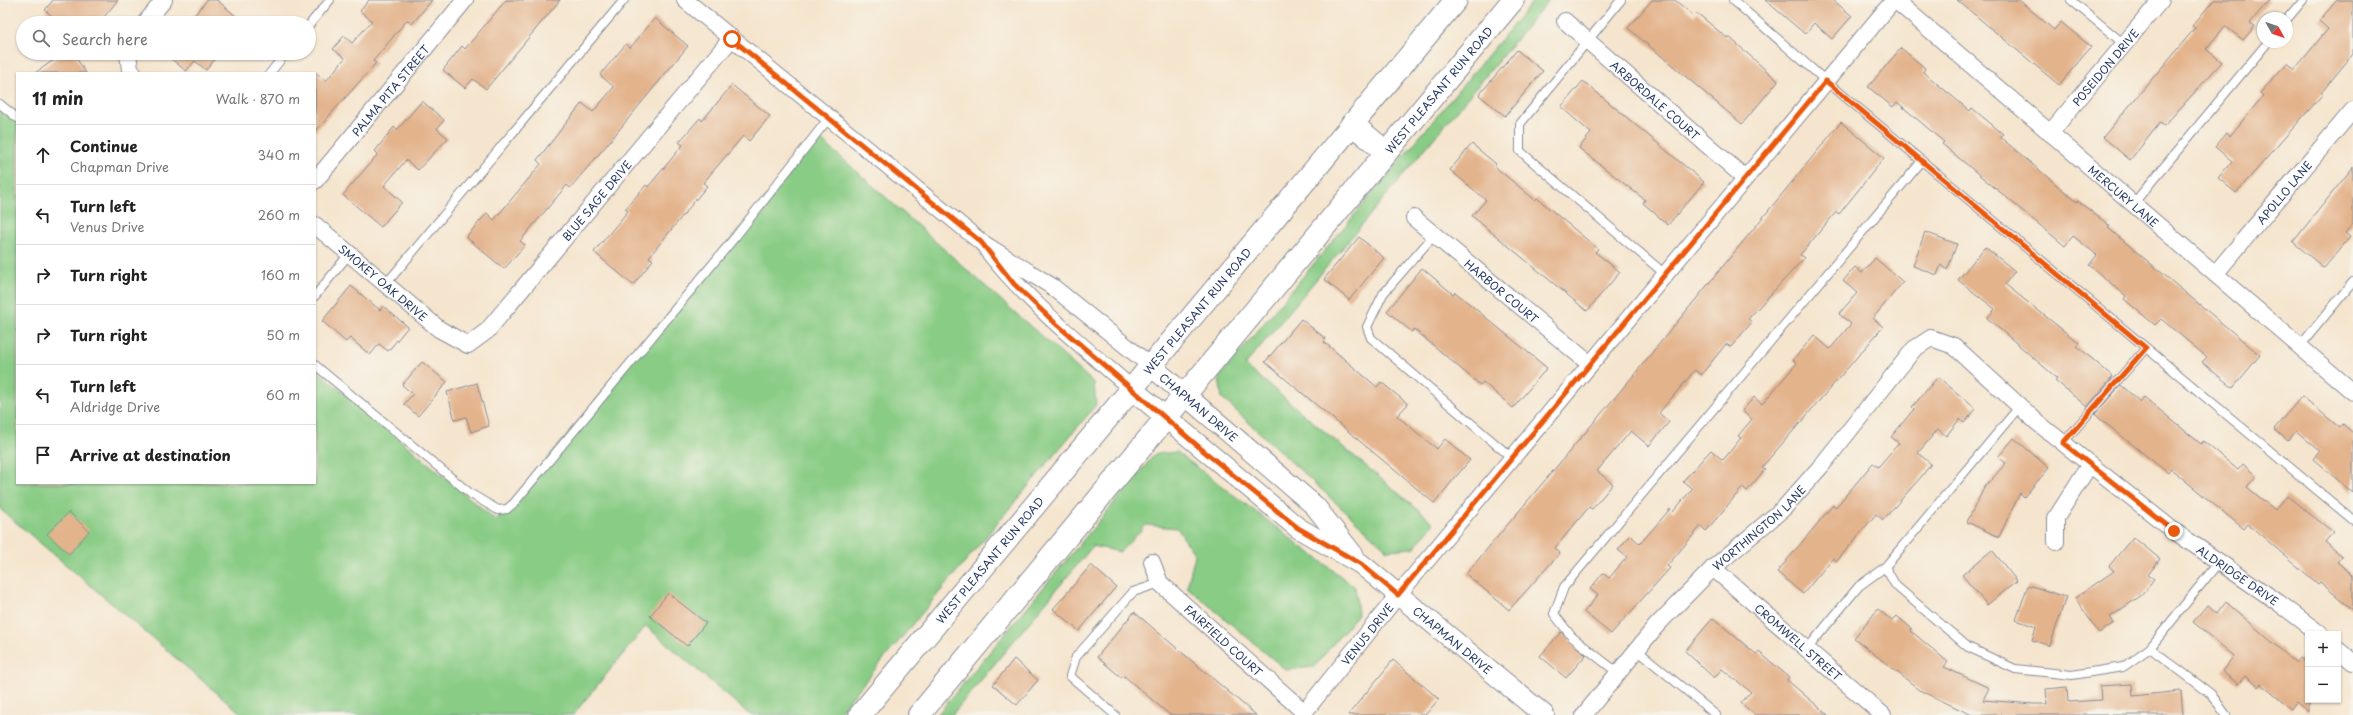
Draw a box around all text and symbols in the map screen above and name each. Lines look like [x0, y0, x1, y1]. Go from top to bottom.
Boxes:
north arrow [2257, 12, 2293, 48]
search box [16, 16, 316, 60]
street label: WEST PLEASANT RUN ROAD [1381, 22, 1496, 157]
street label: POSEIDON DRIVE [2068, 25, 2142, 109]
icon: search [30, 27, 52, 49]
text: Search here [62, 27, 148, 50]
route start [723, 30, 741, 48]
street label: PALMA PITA STREET [347, 40, 434, 139]
street label: ARBORDALE COURT [1607, 56, 1704, 144]
text: 11 min [32, 85, 84, 111]
text: Walk · 870 m [216, 89, 300, 108]
text: Continue [70, 134, 138, 157]
icon: ahead [32, 144, 54, 166]
text: 340 m [257, 145, 300, 164]
street label: BLUE SAGE DRIVE [558, 156, 635, 244]
text: Chapman Drive [70, 157, 169, 176]
street label: APOLLO LANE [2252, 157, 2316, 227]
street label: MERCURY LANE [2085, 161, 2163, 231]
text: Turn left [70, 194, 136, 217]
icon: left [32, 204, 54, 226]
text: 260 m [258, 205, 300, 224]
text: Venus Drive [70, 217, 144, 236]
street label: SMOKEY OAK DRIVE [335, 240, 431, 325]
street label: WEST PLEASANT RUN ROAD [1139, 244, 1255, 378]
street label: HARBOR COURT [1461, 255, 1543, 327]
text: Turn right [70, 263, 147, 286]
icon: right [32, 264, 54, 286]
text: 160 m [261, 265, 300, 284]
text: Turn right [70, 323, 147, 346]
icon: right [32, 324, 54, 346]
text: 50 m [266, 325, 300, 344]
street label: CHAPMAN DRIVE [1156, 369, 1242, 445]
text: Turn left [70, 374, 136, 397]
icon: left [32, 384, 54, 406]
text: 60 m [266, 385, 300, 404]
text: Aldridge Drive [70, 397, 160, 416]
text: Arrive at destination [70, 443, 231, 466]
icon: arrive [32, 444, 54, 466]
street label: WORTHINGTON LANE [1708, 481, 1809, 574]
street label: WEST PLEASANT RUN ROAD [931, 493, 1047, 627]
route end [2165, 522, 2183, 540]
street label: ALDRIDGE DRIVE [2194, 541, 2282, 609]
street label: VENUS DRIVE [1337, 599, 1397, 669]
street label: CROMWELL STREET [1751, 599, 1846, 685]
street label: FAIRFIELD COURT [1181, 600, 1267, 680]
street label: CHAPMAN DRIVE [1409, 602, 1496, 678]
map controls [2305, 631, 2341, 703]
button: + [2305, 631, 2341, 667]
button: − [2305, 667, 2341, 703]

